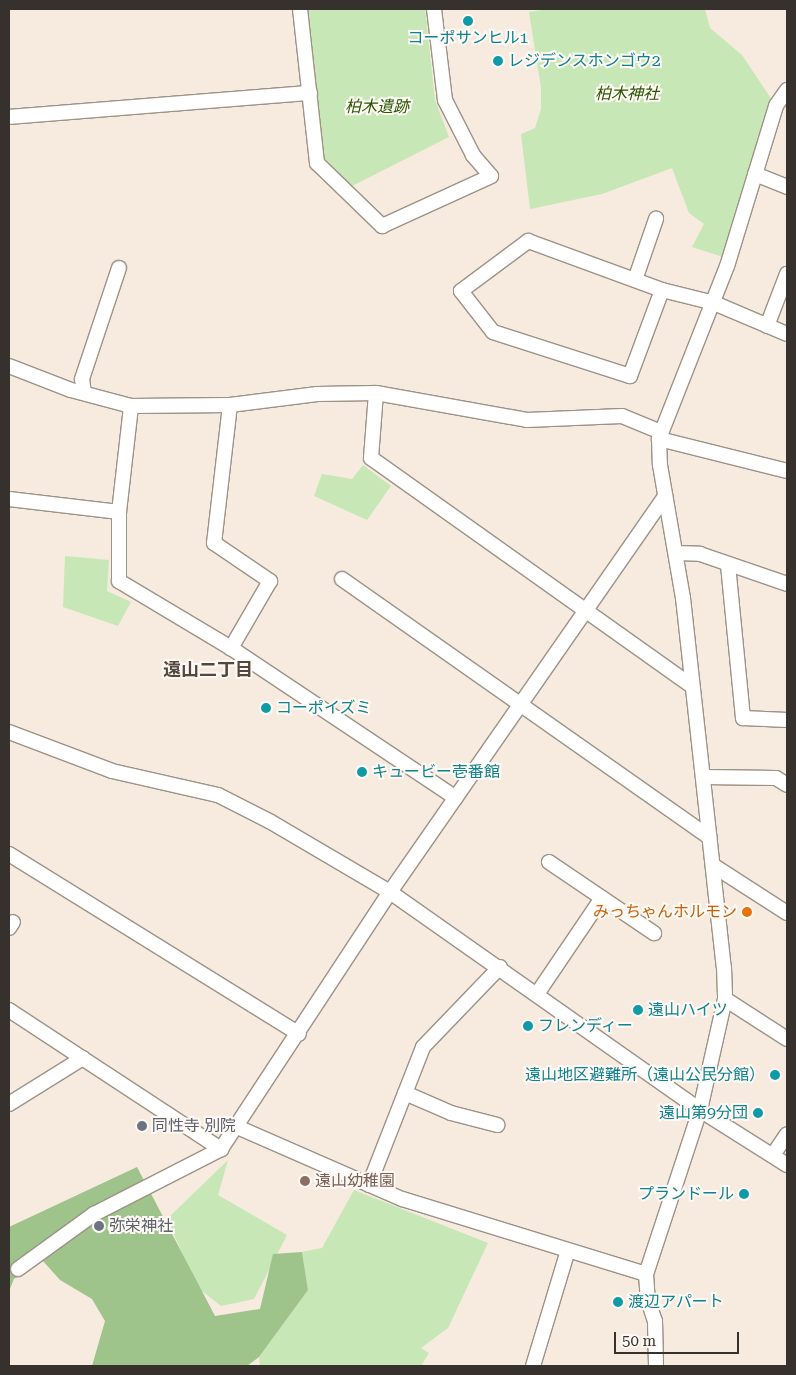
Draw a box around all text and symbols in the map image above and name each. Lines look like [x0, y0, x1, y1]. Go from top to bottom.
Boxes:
marker: コーポサンヒル1 [462, 15, 474, 27]
place label: コーポサンヒル1 [408, 28, 528, 48]
place label: レジデンスホンゴウ2 [508, 51, 661, 71]
marker: レジデンスホンゴウ2 [492, 55, 504, 67]
park label: 柏木神社 [595, 84, 659, 104]
park label: 柏木遺跡 [345, 97, 409, 117]
district label: 遠山二丁目 [163, 659, 253, 681]
place label: コーポイズミ [276, 698, 372, 718]
marker: コーポイズミ [260, 702, 272, 714]
place label: キュービー壱番館 [372, 762, 500, 782]
marker: キュービー壱番館 [356, 766, 368, 778]
place label: みっちゃんホルモン [593, 902, 737, 922]
marker: みっちゃんホルモン [741, 906, 753, 918]
place label: 遠山ハイツ [648, 1000, 728, 1020]
marker: 遠山ハイツ [632, 1004, 644, 1016]
place label: フレンディー [538, 1016, 634, 1036]
marker: フレンディー [522, 1020, 534, 1032]
place label: 遠山地区避難所（遠山公民分館） [525, 1065, 765, 1085]
marker: 遠山地区避難所（遠山公民分館） [769, 1069, 781, 1081]
place label: 遠山第9分団 [659, 1103, 748, 1123]
marker: 遠山第9分団 [752, 1107, 764, 1119]
place label: 同性寺 別院 [152, 1116, 236, 1136]
marker: 同性寺 別院 [136, 1120, 148, 1132]
place label: 遠山幼稚園 [315, 1171, 395, 1191]
marker: 遠山幼稚園 [299, 1175, 311, 1187]
place label: プランドール [638, 1184, 734, 1204]
marker: プランドール [738, 1188, 750, 1200]
place label: 弥栄神社 [109, 1216, 173, 1236]
marker: 弥栄神社 [93, 1220, 105, 1232]
place label: 渡辺アパート [628, 1292, 724, 1312]
marker: 渡辺アパート [612, 1296, 624, 1308]
scale bar [616, 1322, 741, 1354]
text: 50 m [622, 1332, 656, 1350]

